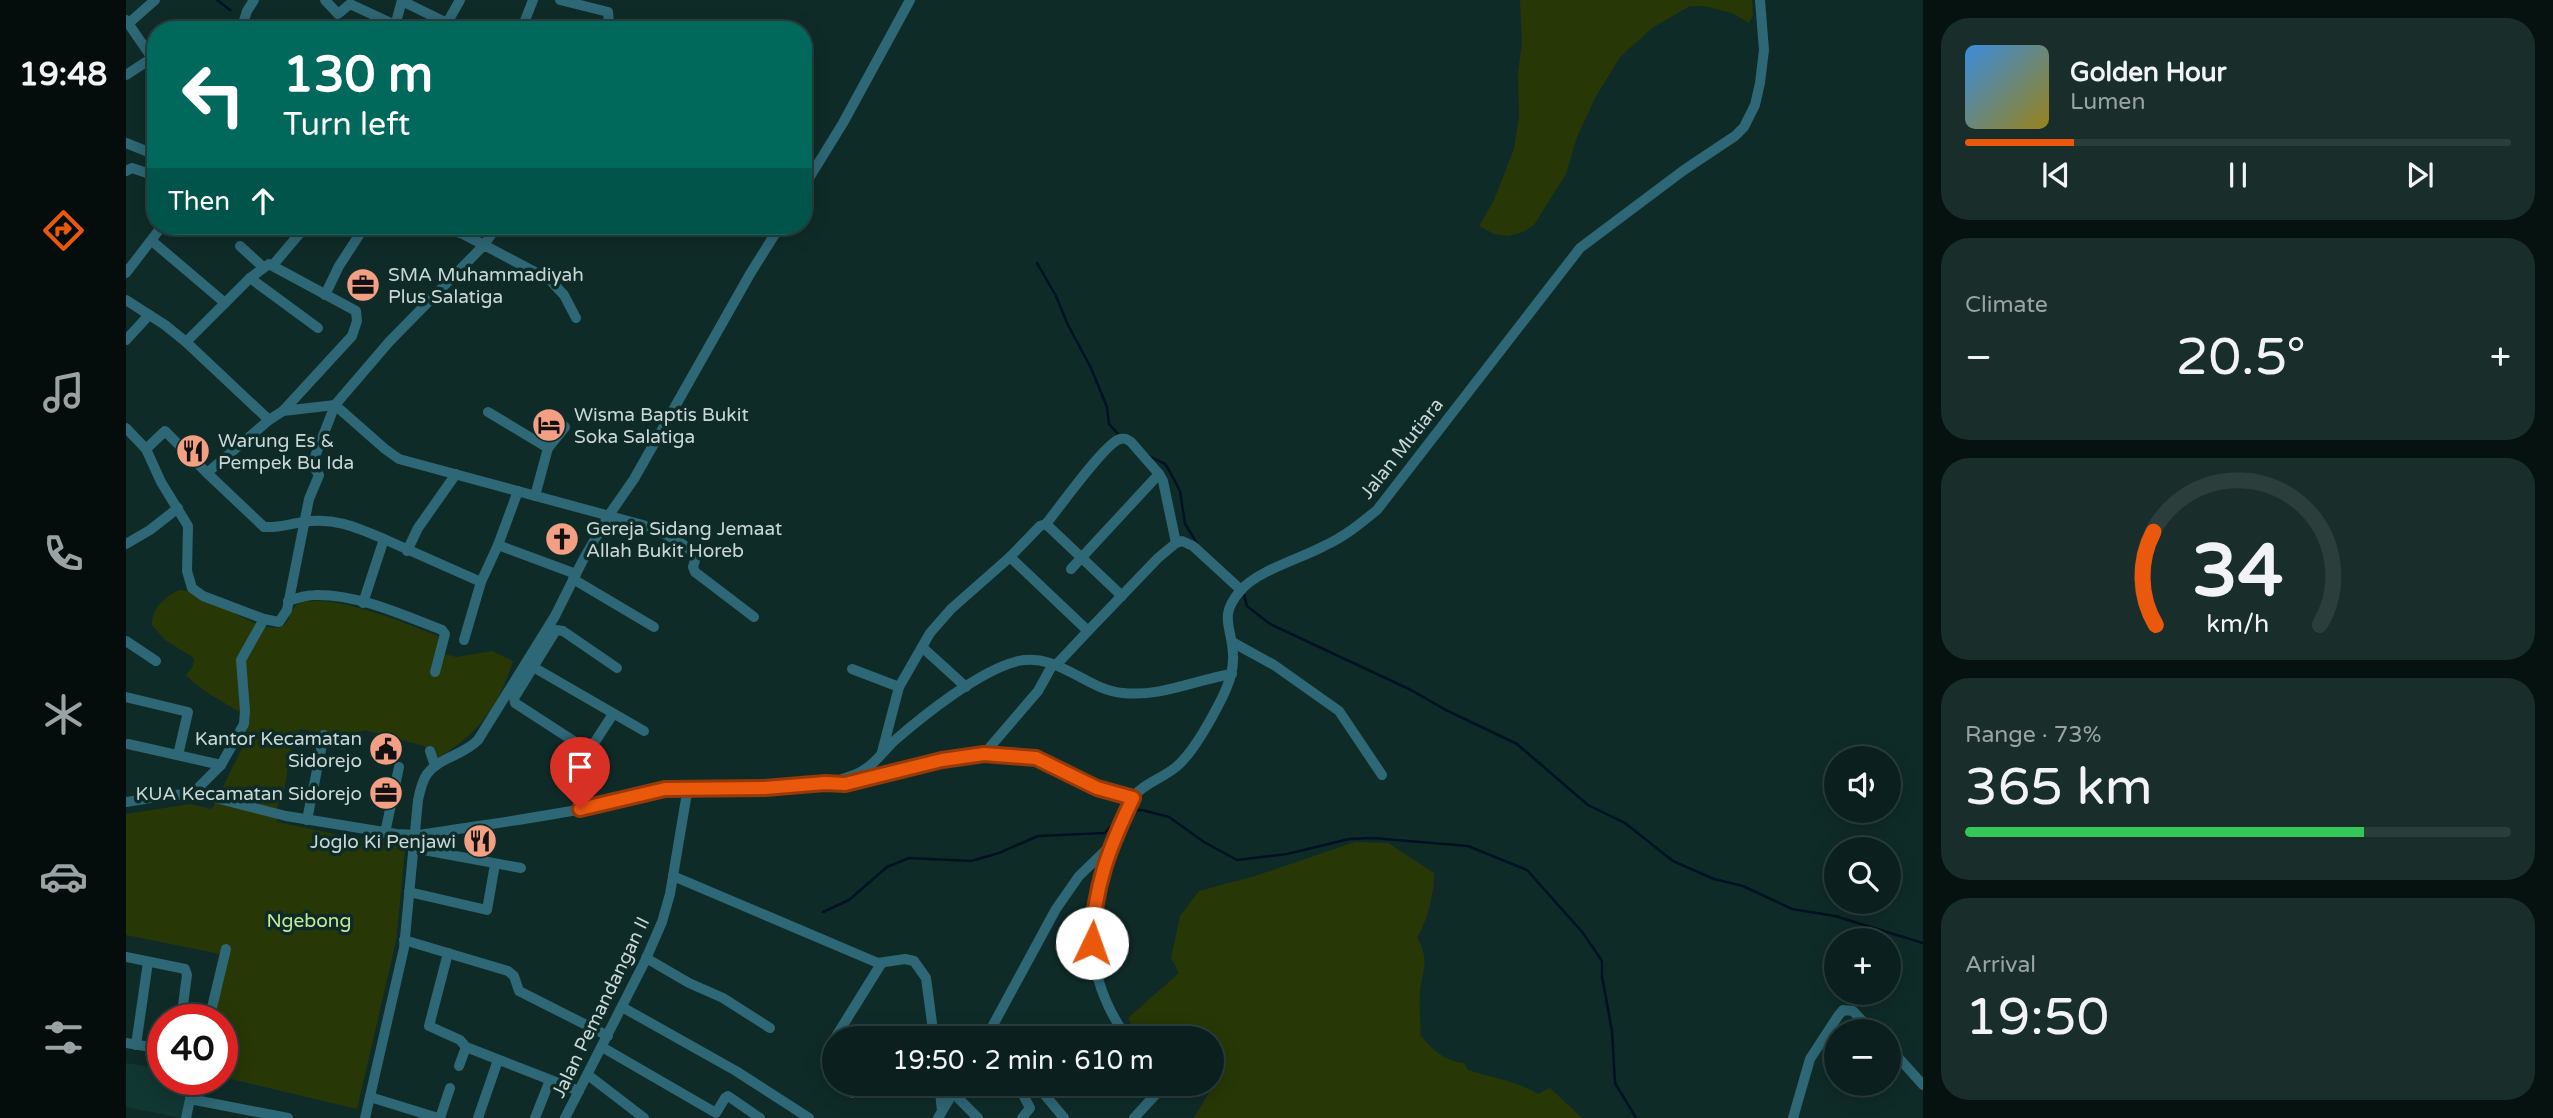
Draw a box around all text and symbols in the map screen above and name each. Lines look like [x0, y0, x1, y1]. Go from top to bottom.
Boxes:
text: 130 m [283, 46, 433, 105]
icon: left [168, 49, 259, 140]
text: 19:48 [19, 56, 107, 94]
text: Golden Hour [2070, 57, 2227, 88]
text: Lumen [2070, 88, 2145, 116]
text: Turn left [283, 106, 410, 144]
icon: previous [2037, 156, 2075, 194]
icon: pause [2219, 156, 2257, 194]
icon: next [2401, 156, 2439, 194]
icon: ahead [244, 182, 282, 220]
text: Then [168, 186, 230, 217]
icon: directions [39, 206, 88, 255]
place label: SMA Muhammadiyah Plus Salatiga [388, 264, 584, 308]
office icon: SMA Muhammadiyah Plus Salatiga [344, 266, 382, 304]
text: Climate [1965, 291, 2048, 319]
text: 20.5° [2176, 326, 2306, 389]
text: − [1965, 335, 1992, 381]
text: + [2490, 335, 2511, 381]
icon: music [39, 368, 88, 417]
street label: Jalan Mutiara [1356, 394, 1448, 503]
place label: Wisma Baptis Bukit Soka Salatiga [574, 404, 749, 448]
hotel icon: Wisma Baptis Bukit Soka Salatiga [530, 406, 568, 444]
place label: Warung Es & Pempek Bu Ida [218, 430, 354, 474]
restaurant icon: Warung Es & Pempek Bu Ida [174, 432, 212, 470]
place label: Gereja Sidang Jemaat Allah Bukit Horeb [586, 518, 782, 562]
church icon: Gereja Sidang Jemaat Allah Bukit Horeb [543, 520, 581, 558]
text: 34 [2192, 528, 2284, 616]
icon: phone [39, 529, 88, 578]
text: km/h [2207, 609, 2269, 639]
icon: climate [39, 690, 88, 739]
text: Range · 73% [1965, 721, 2101, 749]
place label: Kantor Kecamatan Sidorejo [195, 728, 362, 772]
public building icon: Kantor Kecamatan Sidorejo [367, 730, 405, 768]
pin [550, 737, 610, 809]
map controls [1824, 746, 1901, 1096]
button: sound [1824, 746, 1901, 823]
icon: arrive [561, 748, 599, 786]
text: 365 km [1965, 756, 2153, 819]
office icon: KUA Kecamatan Sidorejo [367, 774, 405, 812]
place label: KUA Kecamatan Sidorejo [136, 783, 362, 805]
restaurant icon: Joglo Ki Penjawi [461, 822, 499, 860]
place label: Joglo Ki Penjawi [310, 831, 456, 853]
button: search [1824, 837, 1901, 914]
icon: car [39, 852, 88, 901]
position arrow [1055, 906, 1129, 980]
park label: Ngebong [267, 910, 351, 932]
street label: Jalan Pemandangan II [547, 913, 654, 1102]
button: + [1824, 928, 1901, 1005]
text: Arrival [1965, 951, 2036, 979]
text: 19:50 [1965, 986, 2109, 1049]
speed limit sign: 40 [147, 1004, 238, 1095]
icon: filters [39, 1013, 88, 1062]
button: − [1824, 1019, 1901, 1096]
text: 19:50 · 2 min · 610 m [892, 1045, 1154, 1076]

